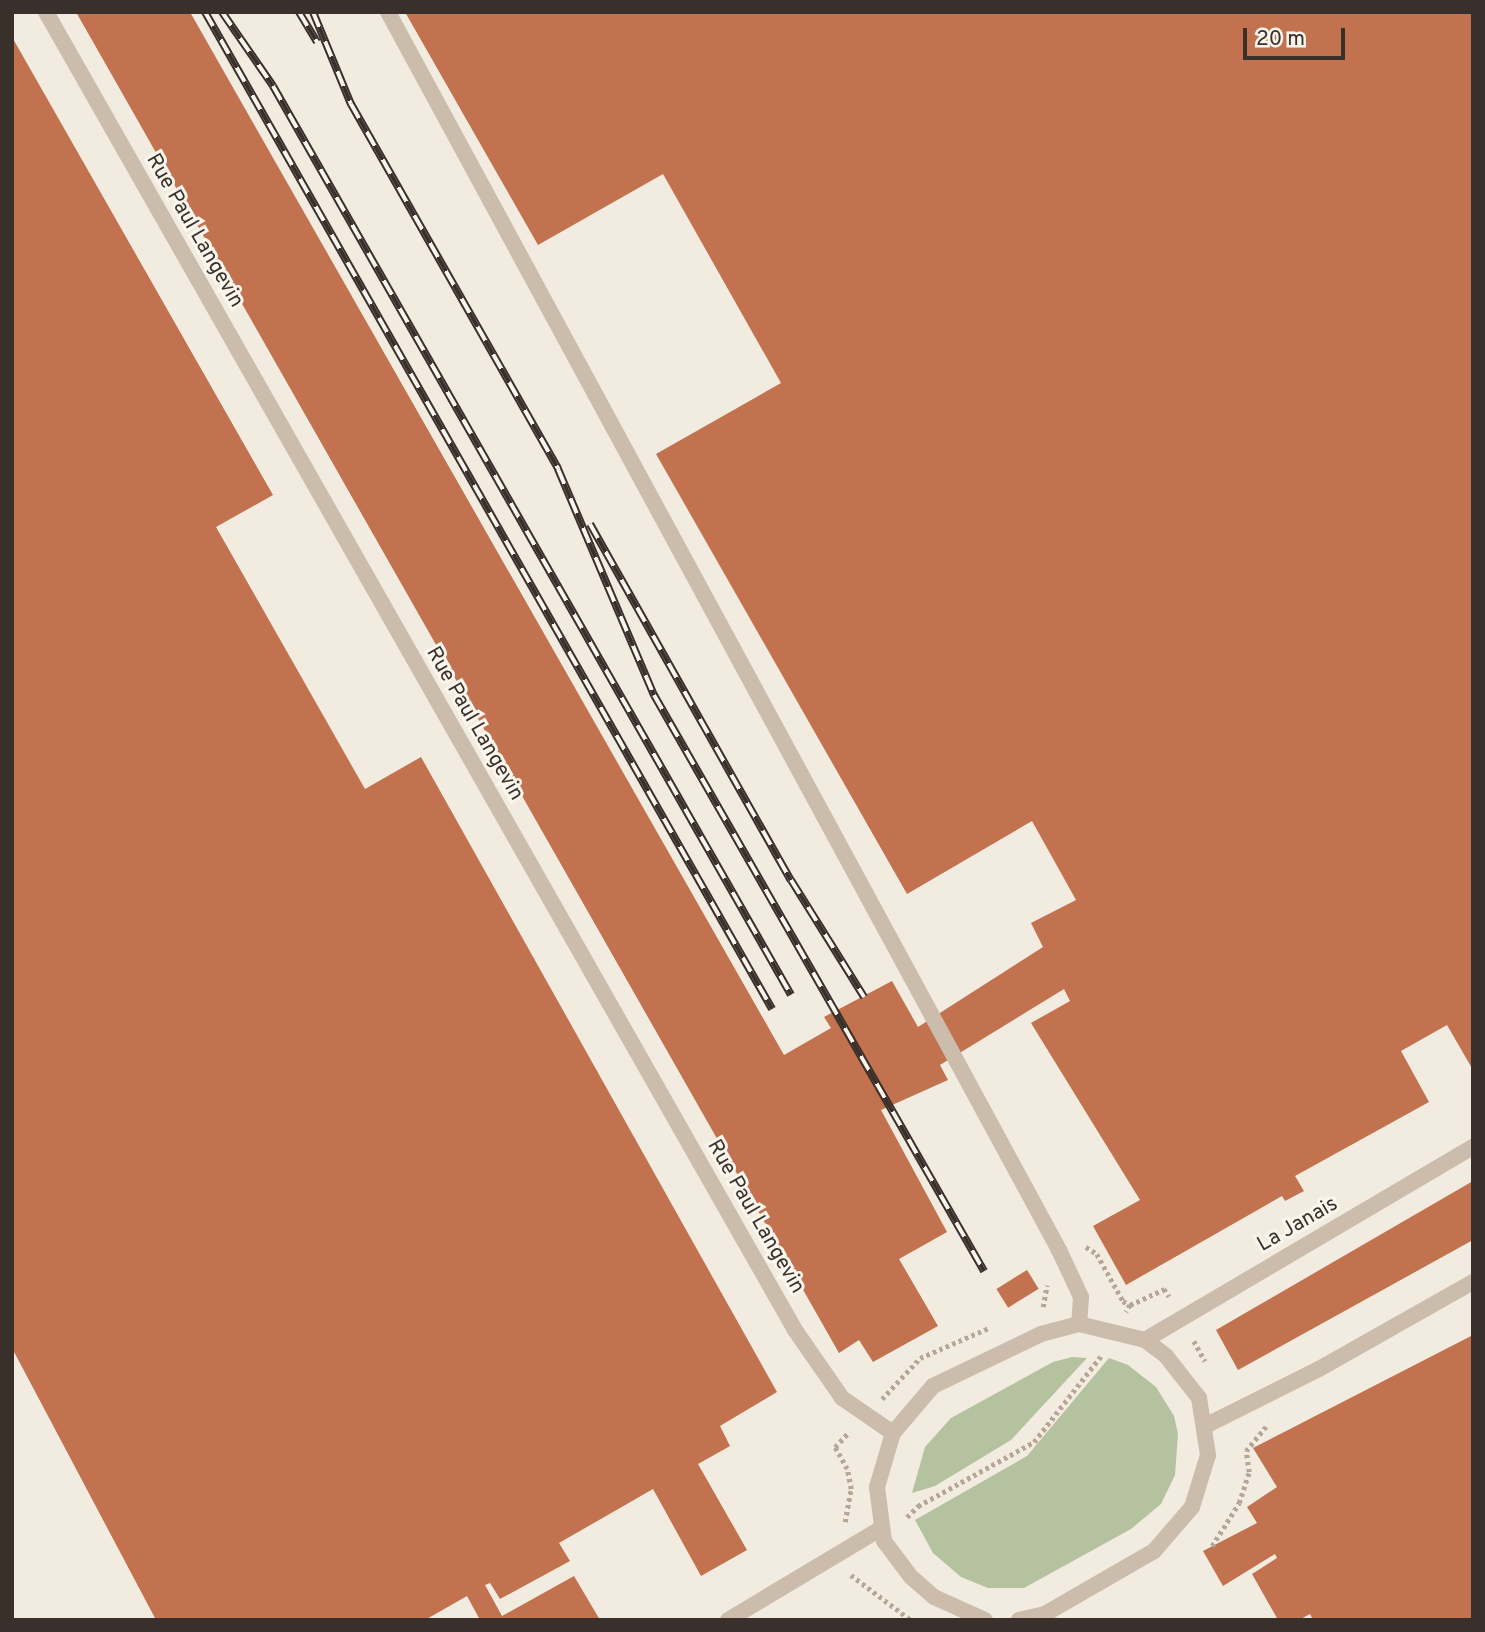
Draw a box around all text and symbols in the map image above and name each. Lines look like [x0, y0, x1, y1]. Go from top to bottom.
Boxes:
scale bar [1247, 14, 1348, 58]
text: 20 m [1256, 26, 1305, 53]
street label: Rue Paul Langevin [140, 150, 248, 312]
street label: Rue Paul Langevin [420, 643, 528, 805]
street label: Rue Paul Langevin [701, 1136, 809, 1298]
street label: La Janais [1253, 1192, 1343, 1258]

